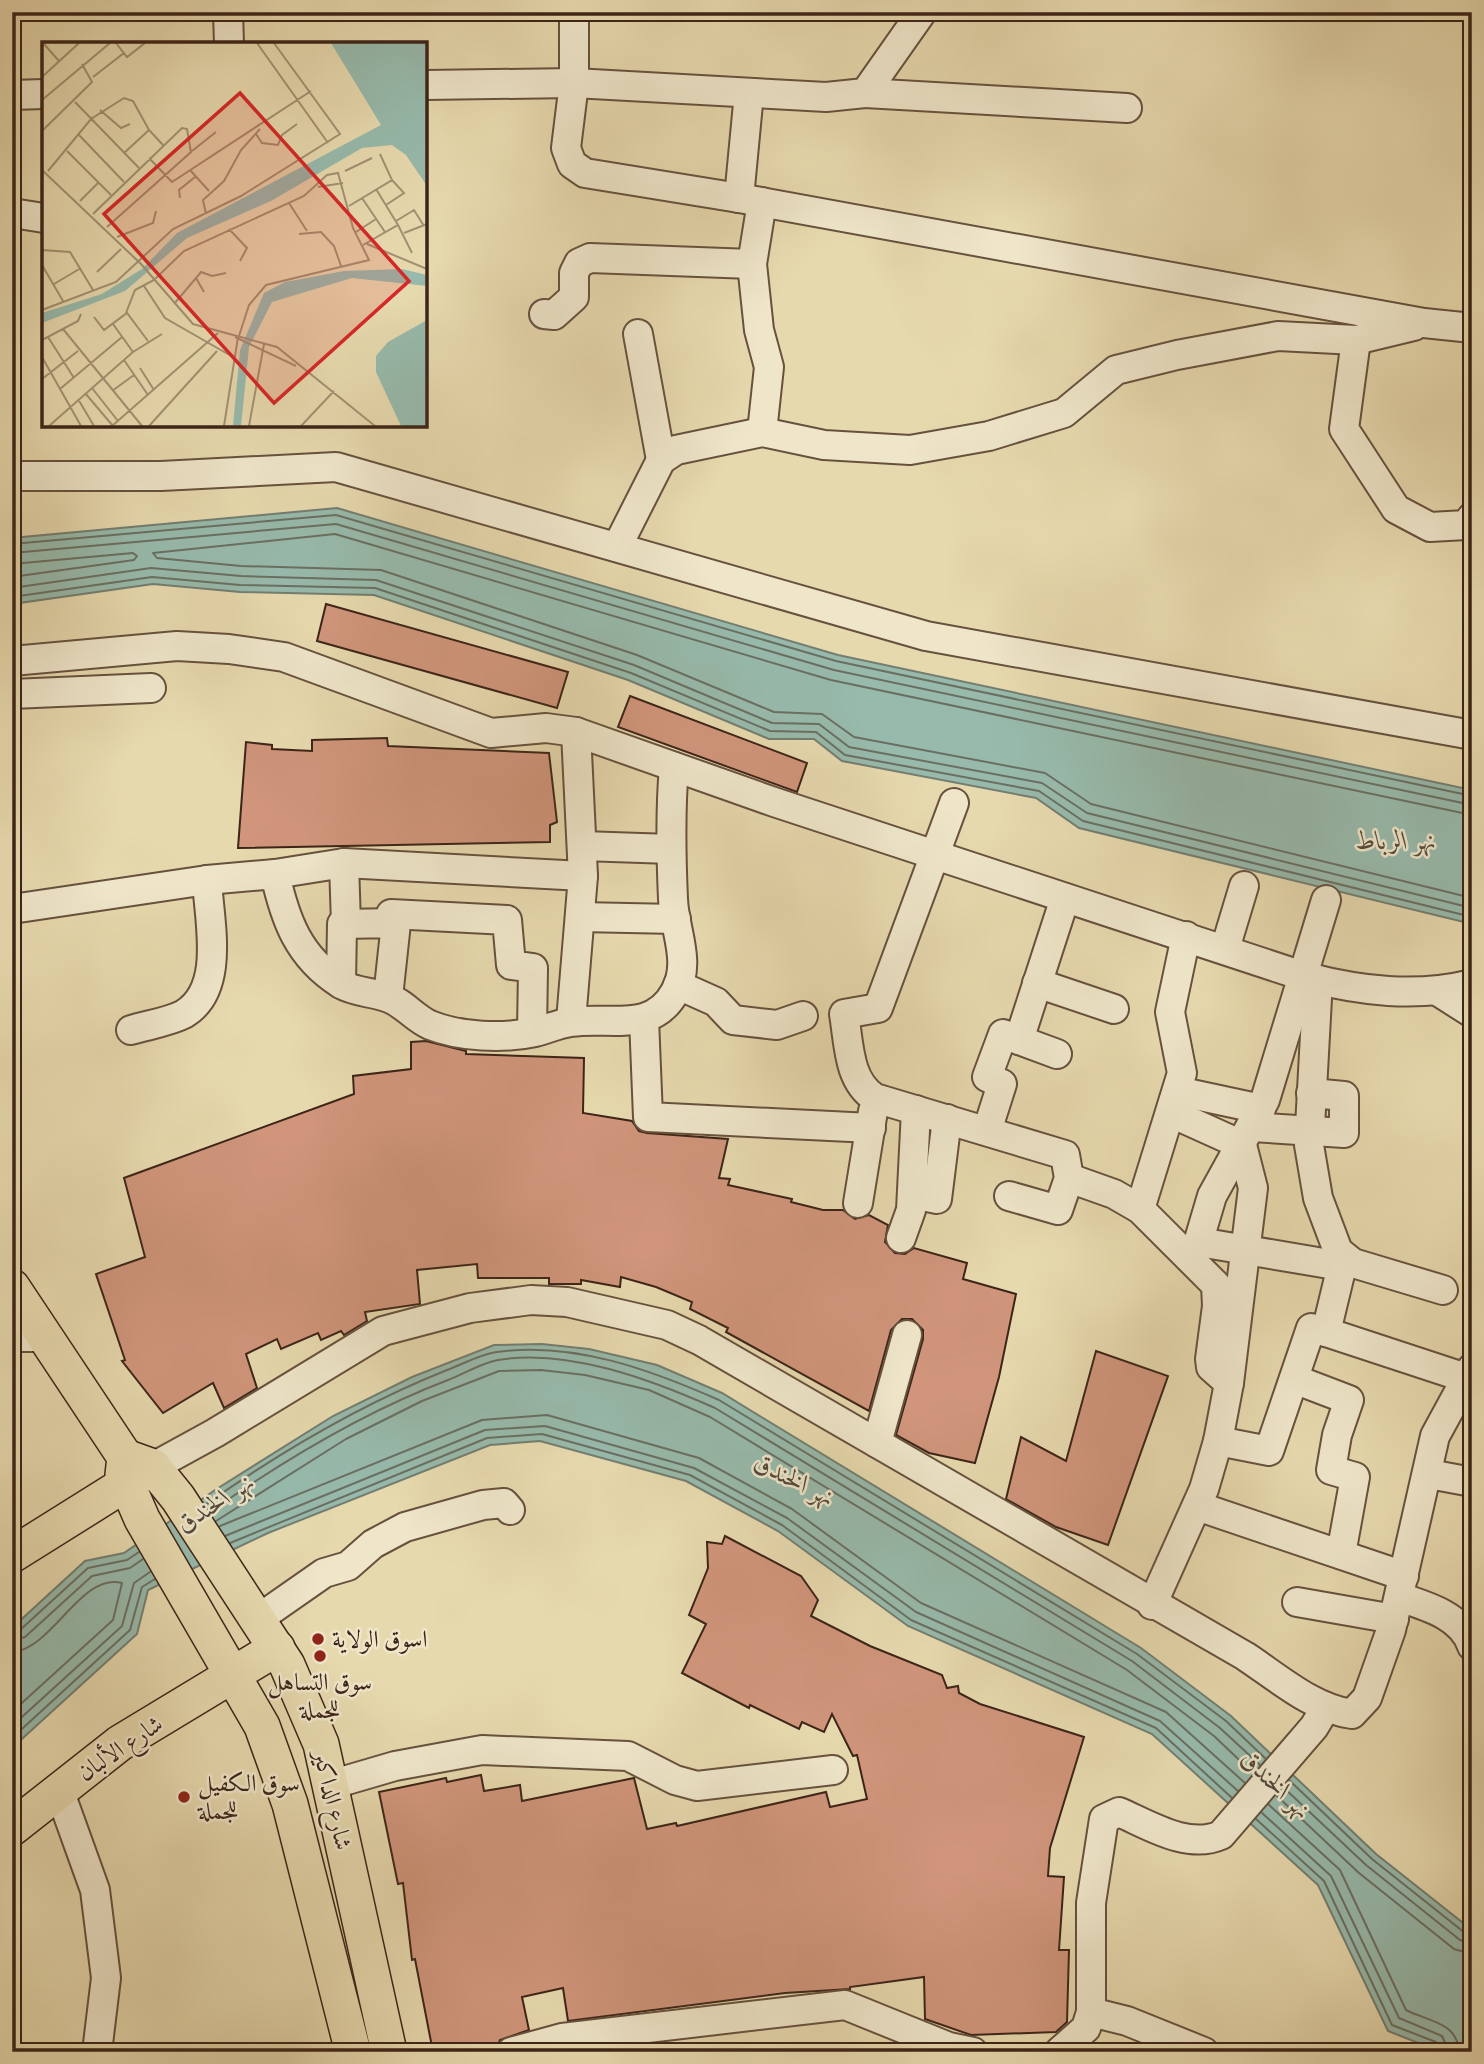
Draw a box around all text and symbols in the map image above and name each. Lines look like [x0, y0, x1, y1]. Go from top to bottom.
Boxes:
inset map [42, 42, 427, 427]
water label: نهر الرباط [1356, 824, 1436, 857]
water label: نهر الخندق [749, 1445, 841, 1514]
water label: نهر الخندق [170, 1465, 261, 1540]
place label: اسوق الولاية [332, 1624, 428, 1654]
marker: اسوق الولاية [310, 1631, 326, 1647]
marker: سوق التساهل للجملة [312, 1648, 328, 1664]
place label: سوق التساهل للجملة [268, 1667, 372, 1725]
street label: شارع الألبان [71, 1708, 171, 1792]
water label: نهر الخندق [1234, 1742, 1319, 1826]
street label: شارع الداكير [301, 1744, 359, 1854]
place label: سوق الكفيل للجملة [197, 1768, 300, 1826]
marker: سوق الكفيل للجملة [176, 1789, 192, 1805]

